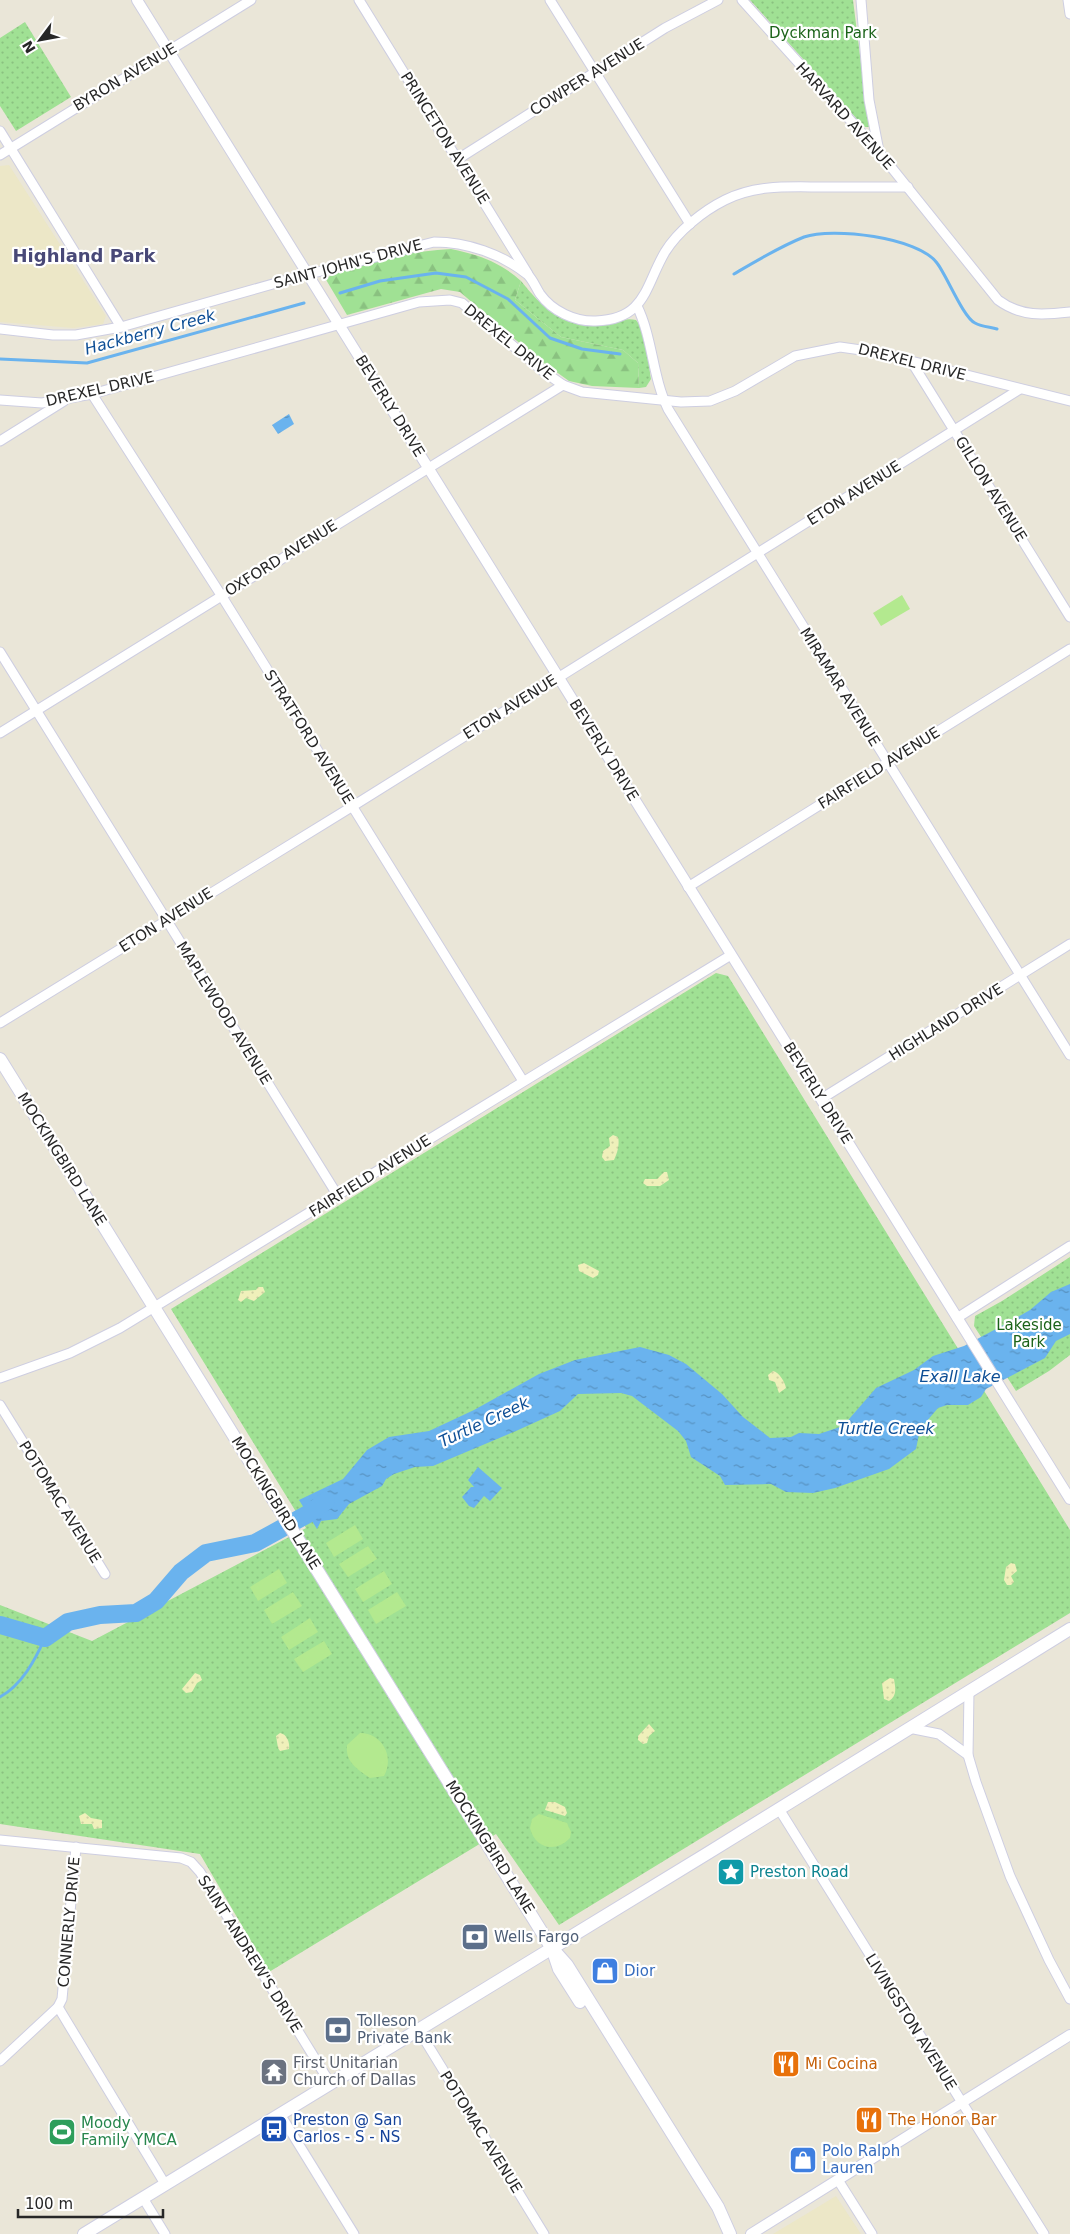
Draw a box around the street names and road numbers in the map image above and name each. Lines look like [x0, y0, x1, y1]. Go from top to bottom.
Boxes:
street label: COWPER AVENUE [526, 35, 648, 119]
street label: BYRON AVENUE [70, 39, 180, 115]
street label: HARVARD AVENUE [792, 59, 898, 173]
street label: PRINCETON AVENUE [397, 68, 493, 208]
street label: SAINT JOHN'S DRIVE [272, 236, 424, 292]
street label: DREXEL DRIVE [460, 300, 558, 384]
street label: DREXEL DRIVE [856, 340, 968, 384]
street label: BEVERLY DRIVE [352, 352, 428, 460]
street label: DREXEL DRIVE [44, 368, 156, 410]
street label: GILLON AVENUE [951, 433, 1031, 545]
street label: ETON AVENUE [804, 457, 904, 529]
street label: OXFORD AVENUE [222, 516, 340, 600]
street label: MIRAMAR AVENUE [796, 624, 884, 750]
street label: STRATFORD AVENUE [260, 667, 358, 807]
street label: ETON AVENUE [460, 671, 560, 743]
street label: BEVERLY DRIVE [566, 696, 642, 804]
street label: FAIRFIELD AVENUE [815, 723, 943, 813]
street label: ETON AVENUE [116, 884, 216, 956]
street label: MAPLEWOOD AVENUE [172, 938, 276, 1088]
street label: HIGHLAND DRIVE [886, 980, 1006, 1064]
street label: BEVERLY DRIVE [780, 1039, 856, 1147]
street label: MOCKINGBIRD LANE [14, 1089, 110, 1229]
street label: FAIRFIELD AVENUE [306, 1131, 434, 1221]
street label: MOCKINGBIRD LANE [228, 1433, 324, 1573]
street label: POTOMAC AVENUE [15, 1438, 105, 1566]
street label: MOCKINGBIRD LANE [442, 1777, 538, 1917]
street label: CONNERLY DRIVE [54, 1856, 84, 1988]
street label: SAINT ANDREW'S DRIVE [194, 1872, 306, 2036]
street label: LIVINGSTON AVENUE [862, 1950, 960, 2094]
street label: POTOMAC AVENUE [436, 2068, 526, 2196]

